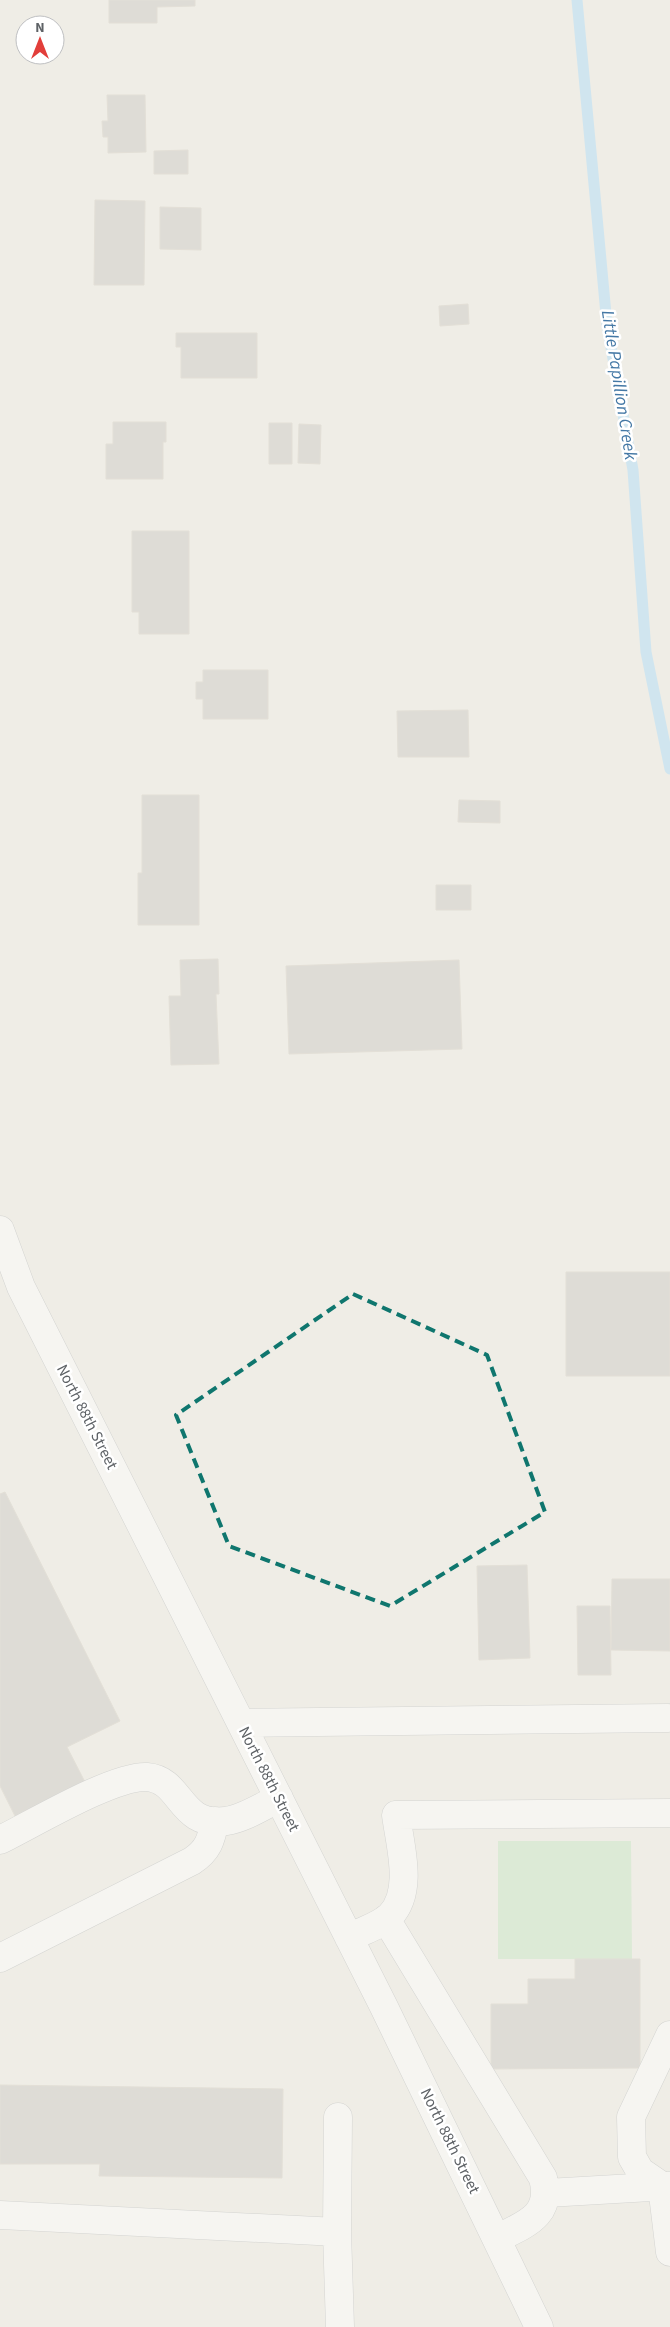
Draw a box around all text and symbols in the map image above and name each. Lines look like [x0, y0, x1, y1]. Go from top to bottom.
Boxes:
north arrow [15, 15, 65, 65]
text: N [35, 18, 45, 38]
water label: Little Papillion Creek [595, 308, 643, 462]
street label: North 88th Street [51, 1361, 123, 1474]
street label: North 88th Street [233, 1723, 305, 1836]
street label: North 88th Street [415, 2084, 485, 2198]

